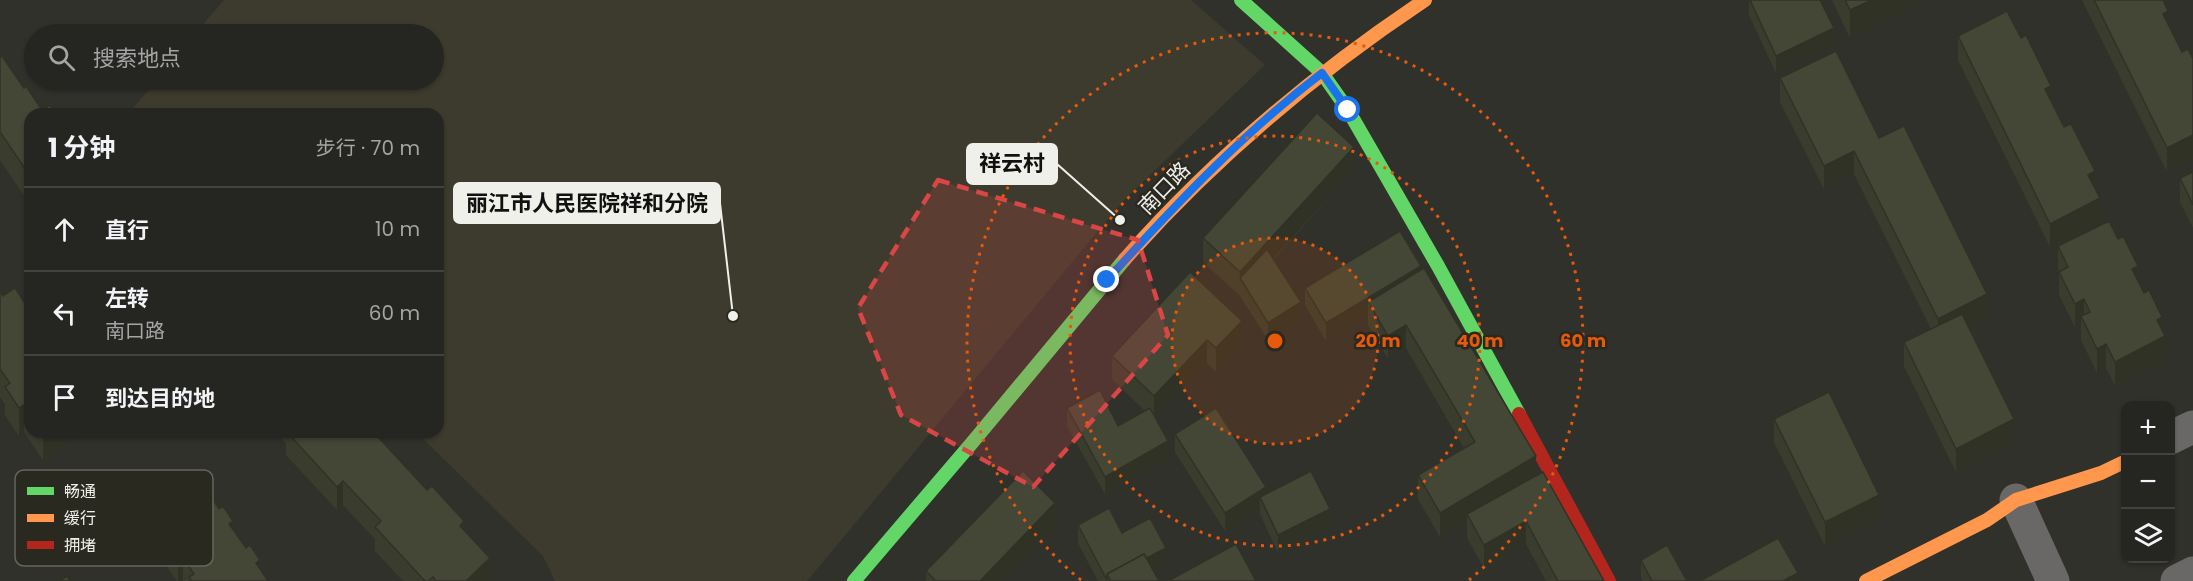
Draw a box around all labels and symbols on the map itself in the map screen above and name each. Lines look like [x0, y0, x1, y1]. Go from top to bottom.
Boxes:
route start [1334, 96, 1360, 122]
callout: 祥云村 [967, 144, 1057, 184]
text: 祥云村 [979, 148, 1045, 179]
street label: 南口路 [1132, 155, 1196, 221]
callout: 丽江市人民医院祥和分院 [454, 183, 720, 223]
text: 丽江市人民医院祥和分院 [466, 188, 708, 219]
route end [1093, 266, 1119, 292]
text: 20 m [1356, 328, 1400, 353]
text: 40 m [1457, 328, 1503, 353]
text: 60 m [1560, 328, 1606, 353]
centre of rings [1265, 331, 1285, 351]
legend [15, 470, 213, 566]
text: 畅通 [64, 480, 96, 503]
text: 缓行 [64, 507, 96, 530]
text: 拥堵 [64, 534, 96, 557]

